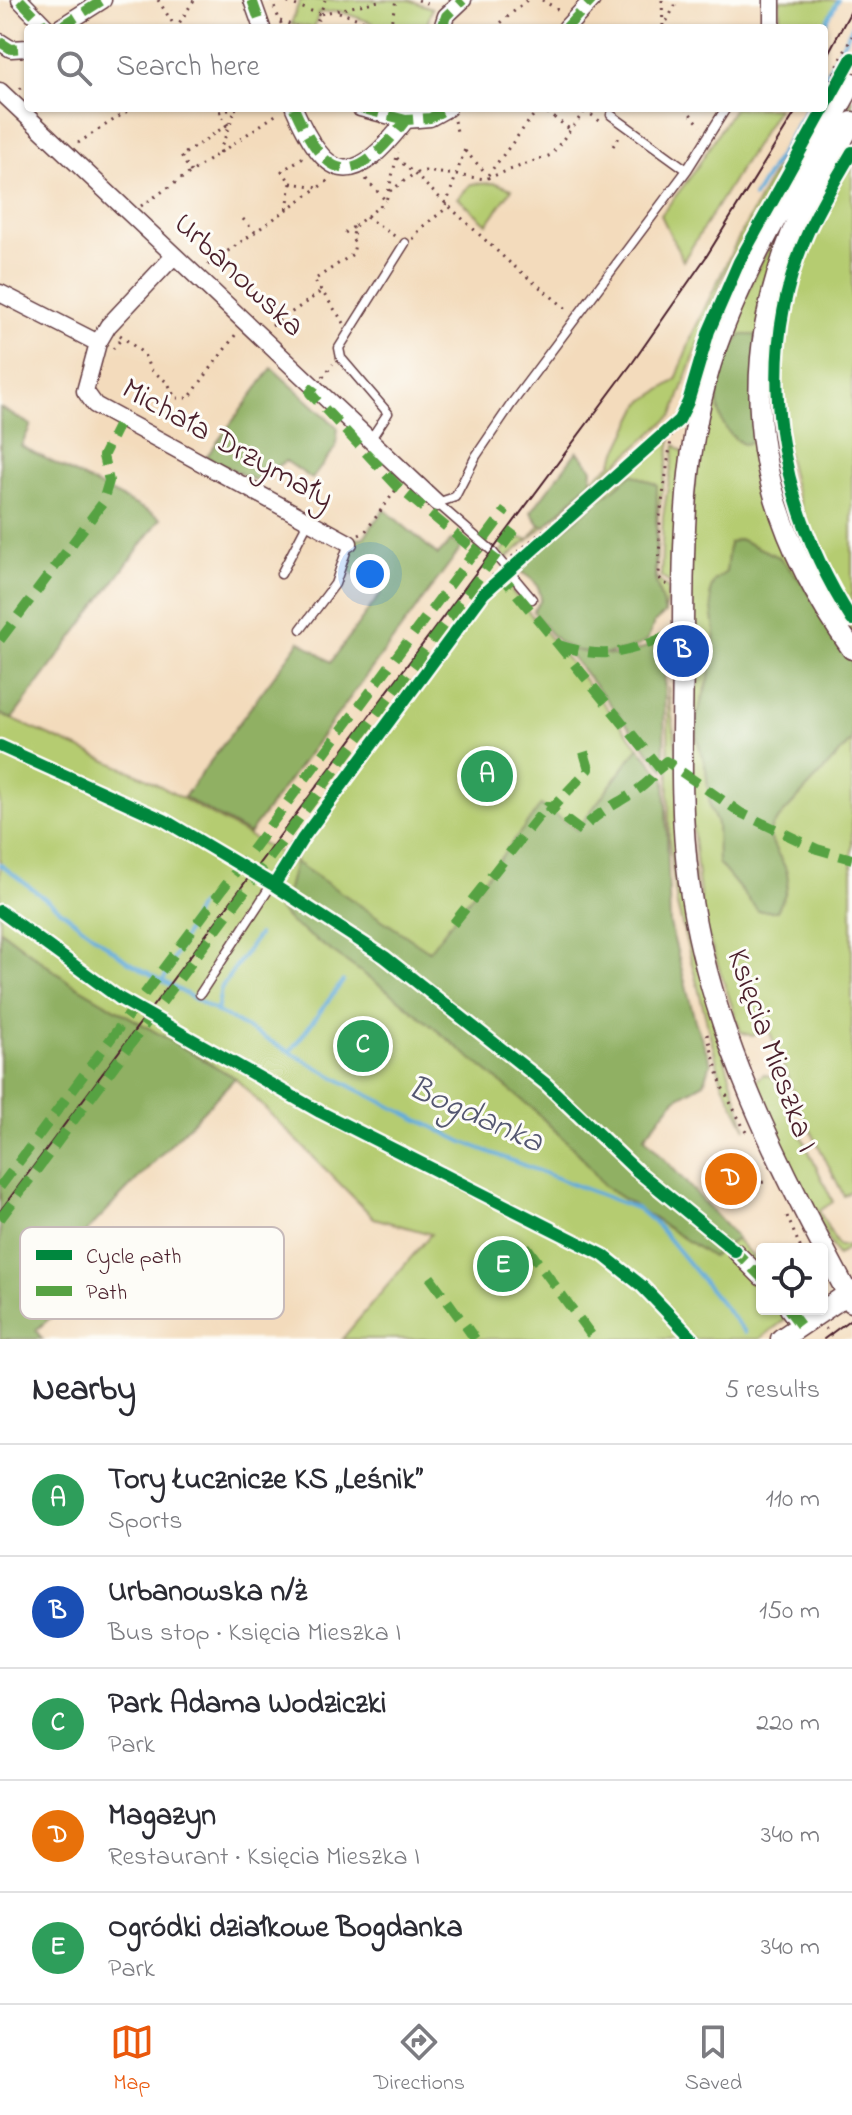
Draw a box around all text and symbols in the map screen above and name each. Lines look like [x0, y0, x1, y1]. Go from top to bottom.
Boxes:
search box [24, 24, 828, 112]
icon: search [52, 46, 96, 90]
text: Search here [116, 46, 260, 90]
street label: Urbanowska [162, 202, 314, 350]
street label: Michała Drzymały [112, 367, 342, 523]
your location [350, 554, 390, 594]
pin: B [657, 621, 709, 681]
pin: A [461, 746, 513, 806]
street label: Księcia Mieszka I [712, 943, 830, 1159]
pin: C [337, 1016, 389, 1076]
water label: Bogdanka [399, 1064, 551, 1168]
pin: D [705, 1149, 757, 1209]
legend [20, 1227, 284, 1319]
pin: E [477, 1236, 529, 1296]
text: Cycle path [86, 1242, 181, 1275]
map controls [756, 1243, 828, 1315]
button: locate [756, 1243, 828, 1315]
text: Path [86, 1278, 127, 1310]
text: Nearby [32, 1366, 136, 1416]
text: 5 results [725, 1372, 820, 1410]
text: Tory Łucznicze KS „Leśnik” [108, 1459, 423, 1503]
text: A [50, 1481, 66, 1519]
text: 110 m [766, 1481, 820, 1519]
text: Sports [108, 1503, 182, 1541]
text: Urbanowska n/ż [108, 1571, 307, 1615]
text: B [49, 1593, 67, 1631]
text: 150 m [759, 1593, 820, 1631]
text: Bus stop · Księcia Mieszka I [108, 1615, 401, 1653]
text: Park Adama Wodziczki [108, 1683, 386, 1727]
text: C [51, 1705, 65, 1743]
text: 220 m [756, 1705, 820, 1743]
text: Park [108, 1727, 155, 1765]
text: Magazyn [108, 1795, 216, 1839]
text: D [48, 1817, 68, 1855]
text: 340 m [761, 1817, 820, 1855]
text: Restaurant · Księcia Mieszka I [108, 1839, 420, 1877]
text: Ogródki działkowe Bogdanka [108, 1907, 463, 1951]
text: E [50, 1929, 66, 1967]
text: 340 m [761, 1929, 820, 1967]
text: Park [108, 1951, 155, 1989]
tab: Map [110, 2020, 154, 2100]
tab: Directions [374, 2020, 465, 2100]
tab: Saved [685, 2020, 742, 2100]

